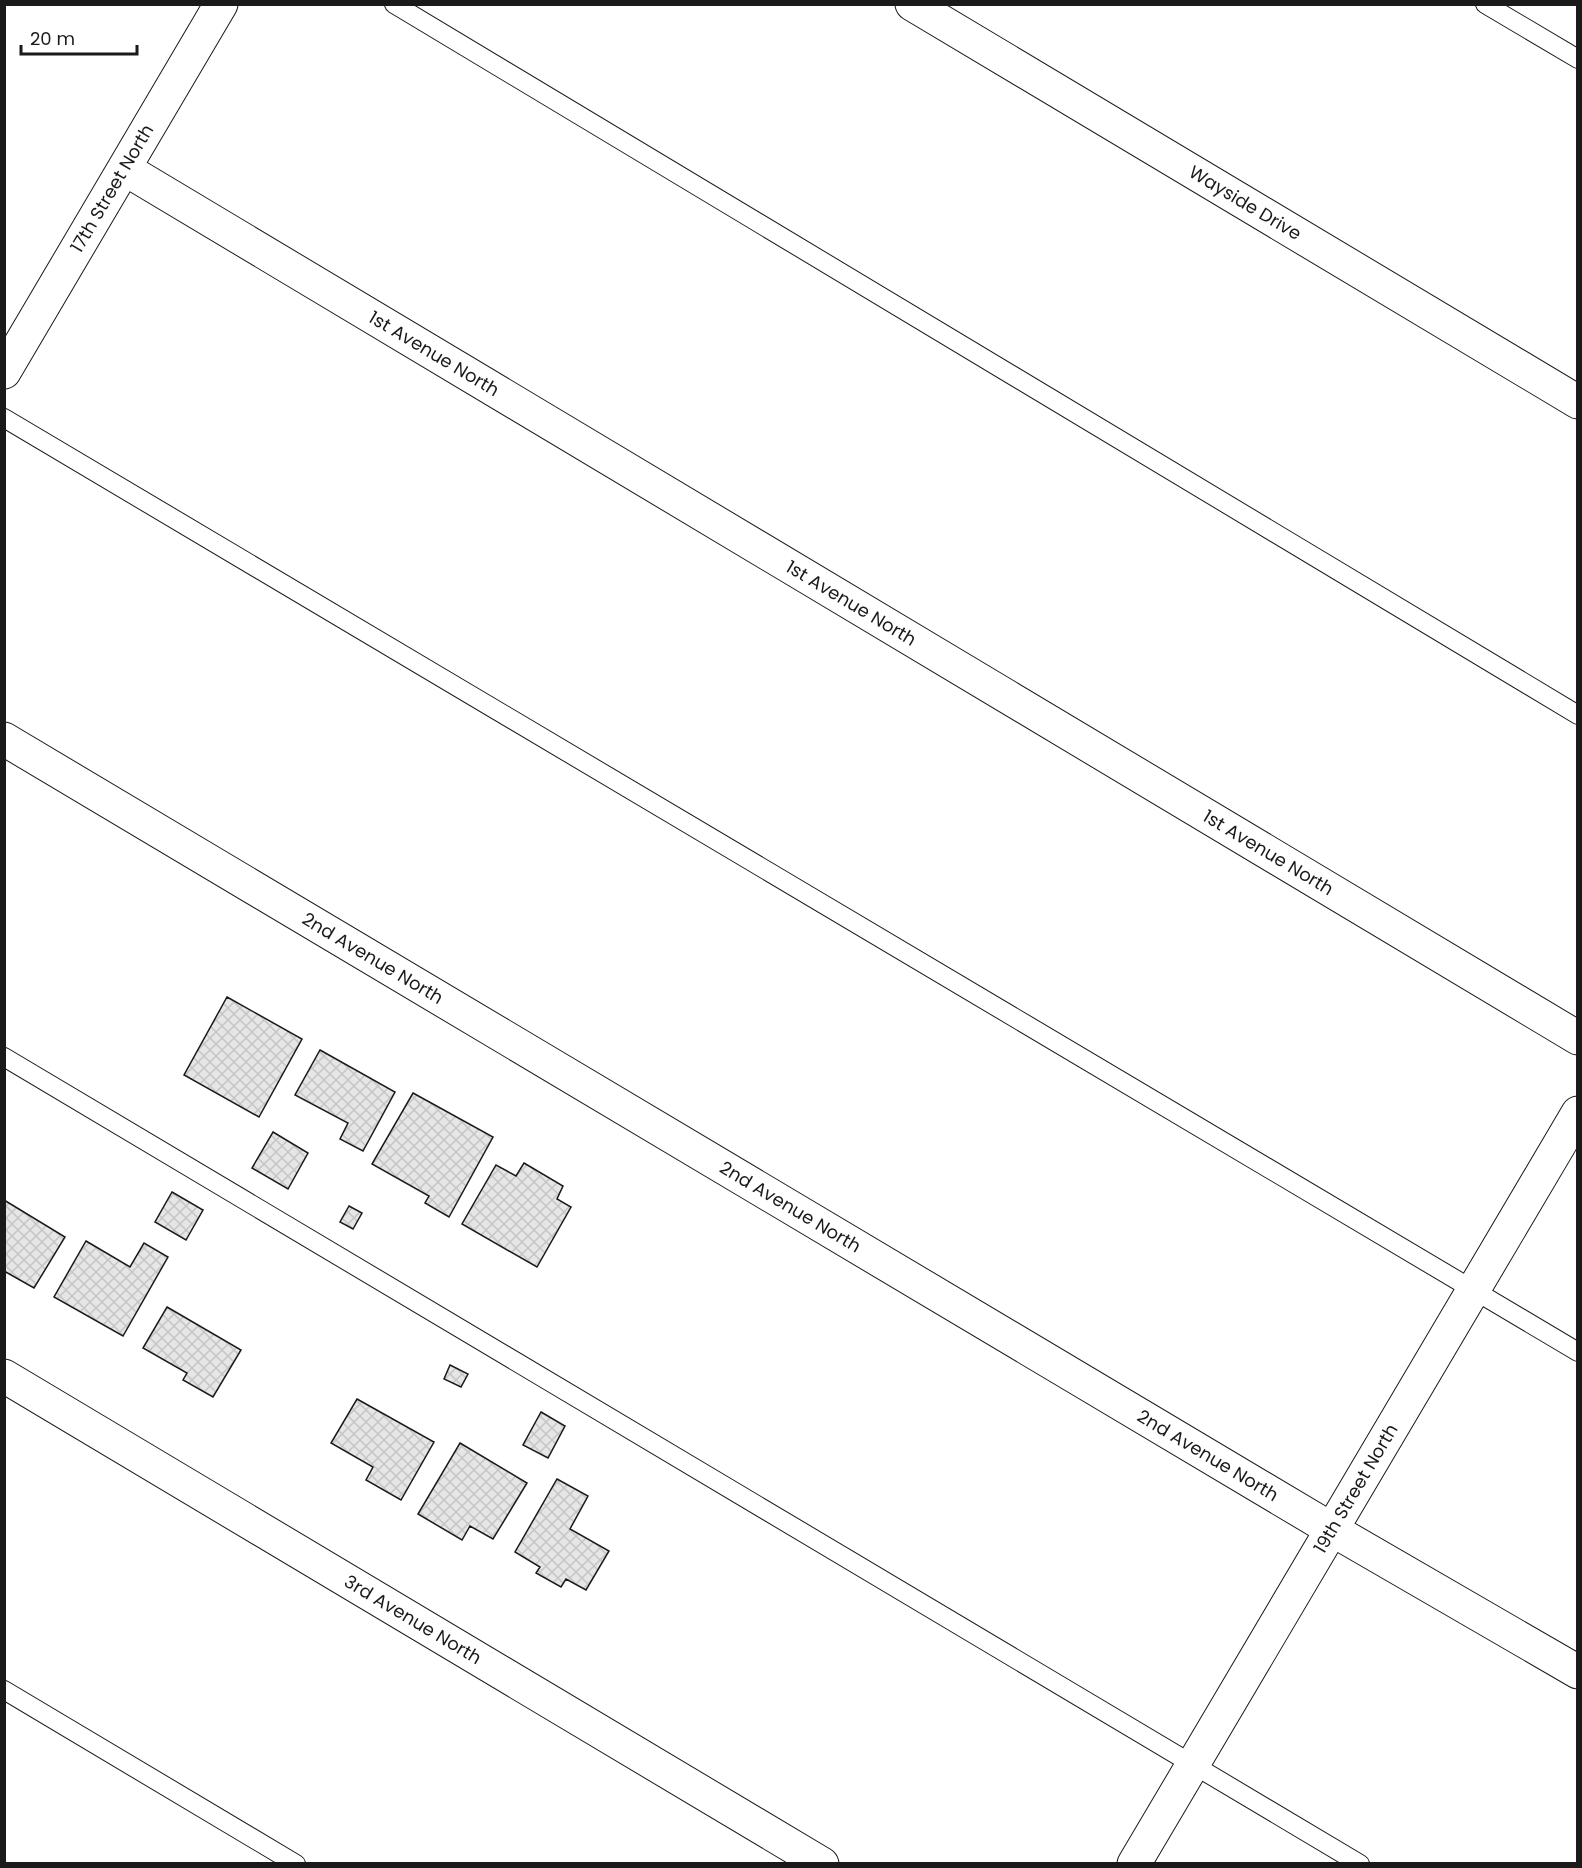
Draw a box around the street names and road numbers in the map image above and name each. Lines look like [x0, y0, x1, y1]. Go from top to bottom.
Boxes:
street label: 17th Street North [64, 119, 159, 257]
street label: Wayside Drive [1184, 159, 1306, 246]
street label: 1st Avenue North [364, 305, 504, 402]
street label: 1st Avenue North [781, 554, 921, 652]
street label: 1st Avenue North [1198, 804, 1338, 901]
street label: 2nd Avenue North [298, 906, 448, 1010]
street label: 2nd Avenue North [715, 1155, 866, 1258]
street label: 2nd Avenue North [1133, 1403, 1283, 1507]
street label: 19th Street North [1307, 1419, 1404, 1558]
street label: 3rd Avenue North [340, 1569, 486, 1670]

